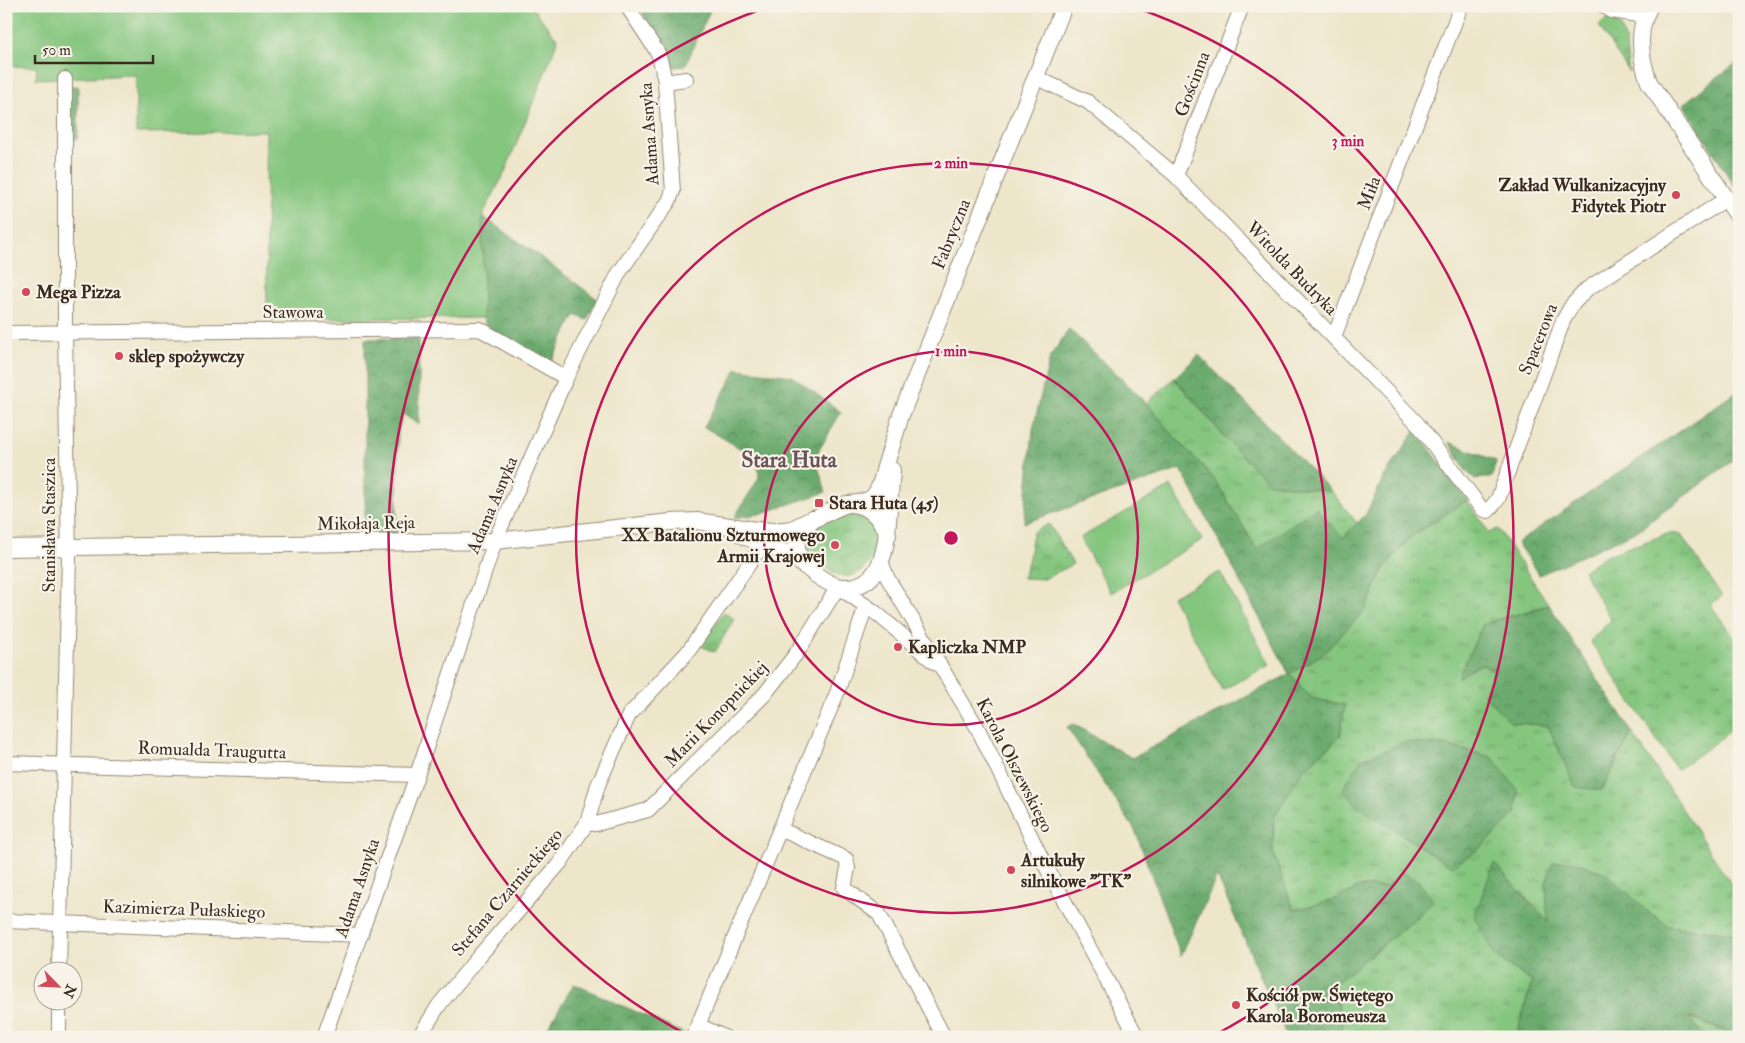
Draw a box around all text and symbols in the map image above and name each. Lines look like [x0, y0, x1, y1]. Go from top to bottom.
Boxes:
scale bar [35, 32, 152, 64]
text: 50 m [42, 41, 71, 60]
street label: Gościnna [1170, 48, 1216, 120]
street label: Adama Asnyka [634, 81, 665, 187]
text: 3 min [1332, 132, 1364, 151]
text: 2 min [934, 154, 968, 173]
street label: Miła [1353, 173, 1387, 213]
place label: Zakład Wulkanizacyjny Fidytek Piotr [1498, 174, 1667, 218]
marker: Zakład Wulkanizacyjny Fidytek Piotr [1670, 189, 1682, 201]
street label: Fabryczna [927, 195, 976, 273]
street label: Witolda Budryka [1240, 216, 1343, 321]
place label: Mega Pizza [35, 281, 121, 304]
marker: Mega Pizza [20, 286, 32, 298]
street label: Spacerowa [1514, 300, 1563, 378]
street label: Stawowa [262, 301, 324, 324]
text: 1 min [935, 342, 967, 361]
place label: sklep spożywczy [129, 345, 245, 368]
marker: sklep spożywczy [113, 350, 125, 362]
district label: Stara Huta [741, 446, 838, 474]
street label: Adama Asnyka [461, 453, 523, 558]
street label: Stanisława Staszica [38, 457, 61, 592]
place label: Stara Huta (45) [829, 492, 939, 515]
marker: Stara Huta (45) [813, 497, 825, 509]
street label: Mikołaja Reja [317, 511, 416, 536]
place label: XX Batalionu Szturmowego Armii Krajowej [621, 524, 825, 568]
centre of rings [942, 529, 960, 547]
marker: XX Batalionu Szturmowego Armii Krajowej [829, 539, 841, 551]
place label: Kapliczka NMP [908, 636, 1026, 659]
marker: Kapliczka NMP [892, 641, 904, 653]
street label: Marii Konopnickiej [660, 656, 773, 772]
street label: Karola Olszewskiego [971, 694, 1059, 837]
street label: Romualda Traugutta [137, 736, 287, 765]
street label: Stefana Czarnieckiego [447, 823, 568, 961]
street label: Adama Asnyka [329, 835, 385, 942]
place label: Artukuły silnikowe "TK" [1020, 849, 1131, 893]
marker: Artukuły silnikowe "TK" [1005, 864, 1017, 876]
street label: Kazimierza Pułaskiego [102, 895, 266, 924]
north arrow [32, 960, 82, 1010]
text: N [59, 981, 80, 1001]
place label: Kościół pw. Świętego Karola Boromeusza [1246, 983, 1393, 1028]
marker: Kościół pw. Świętego Karola Boromeusza [1230, 999, 1242, 1011]

